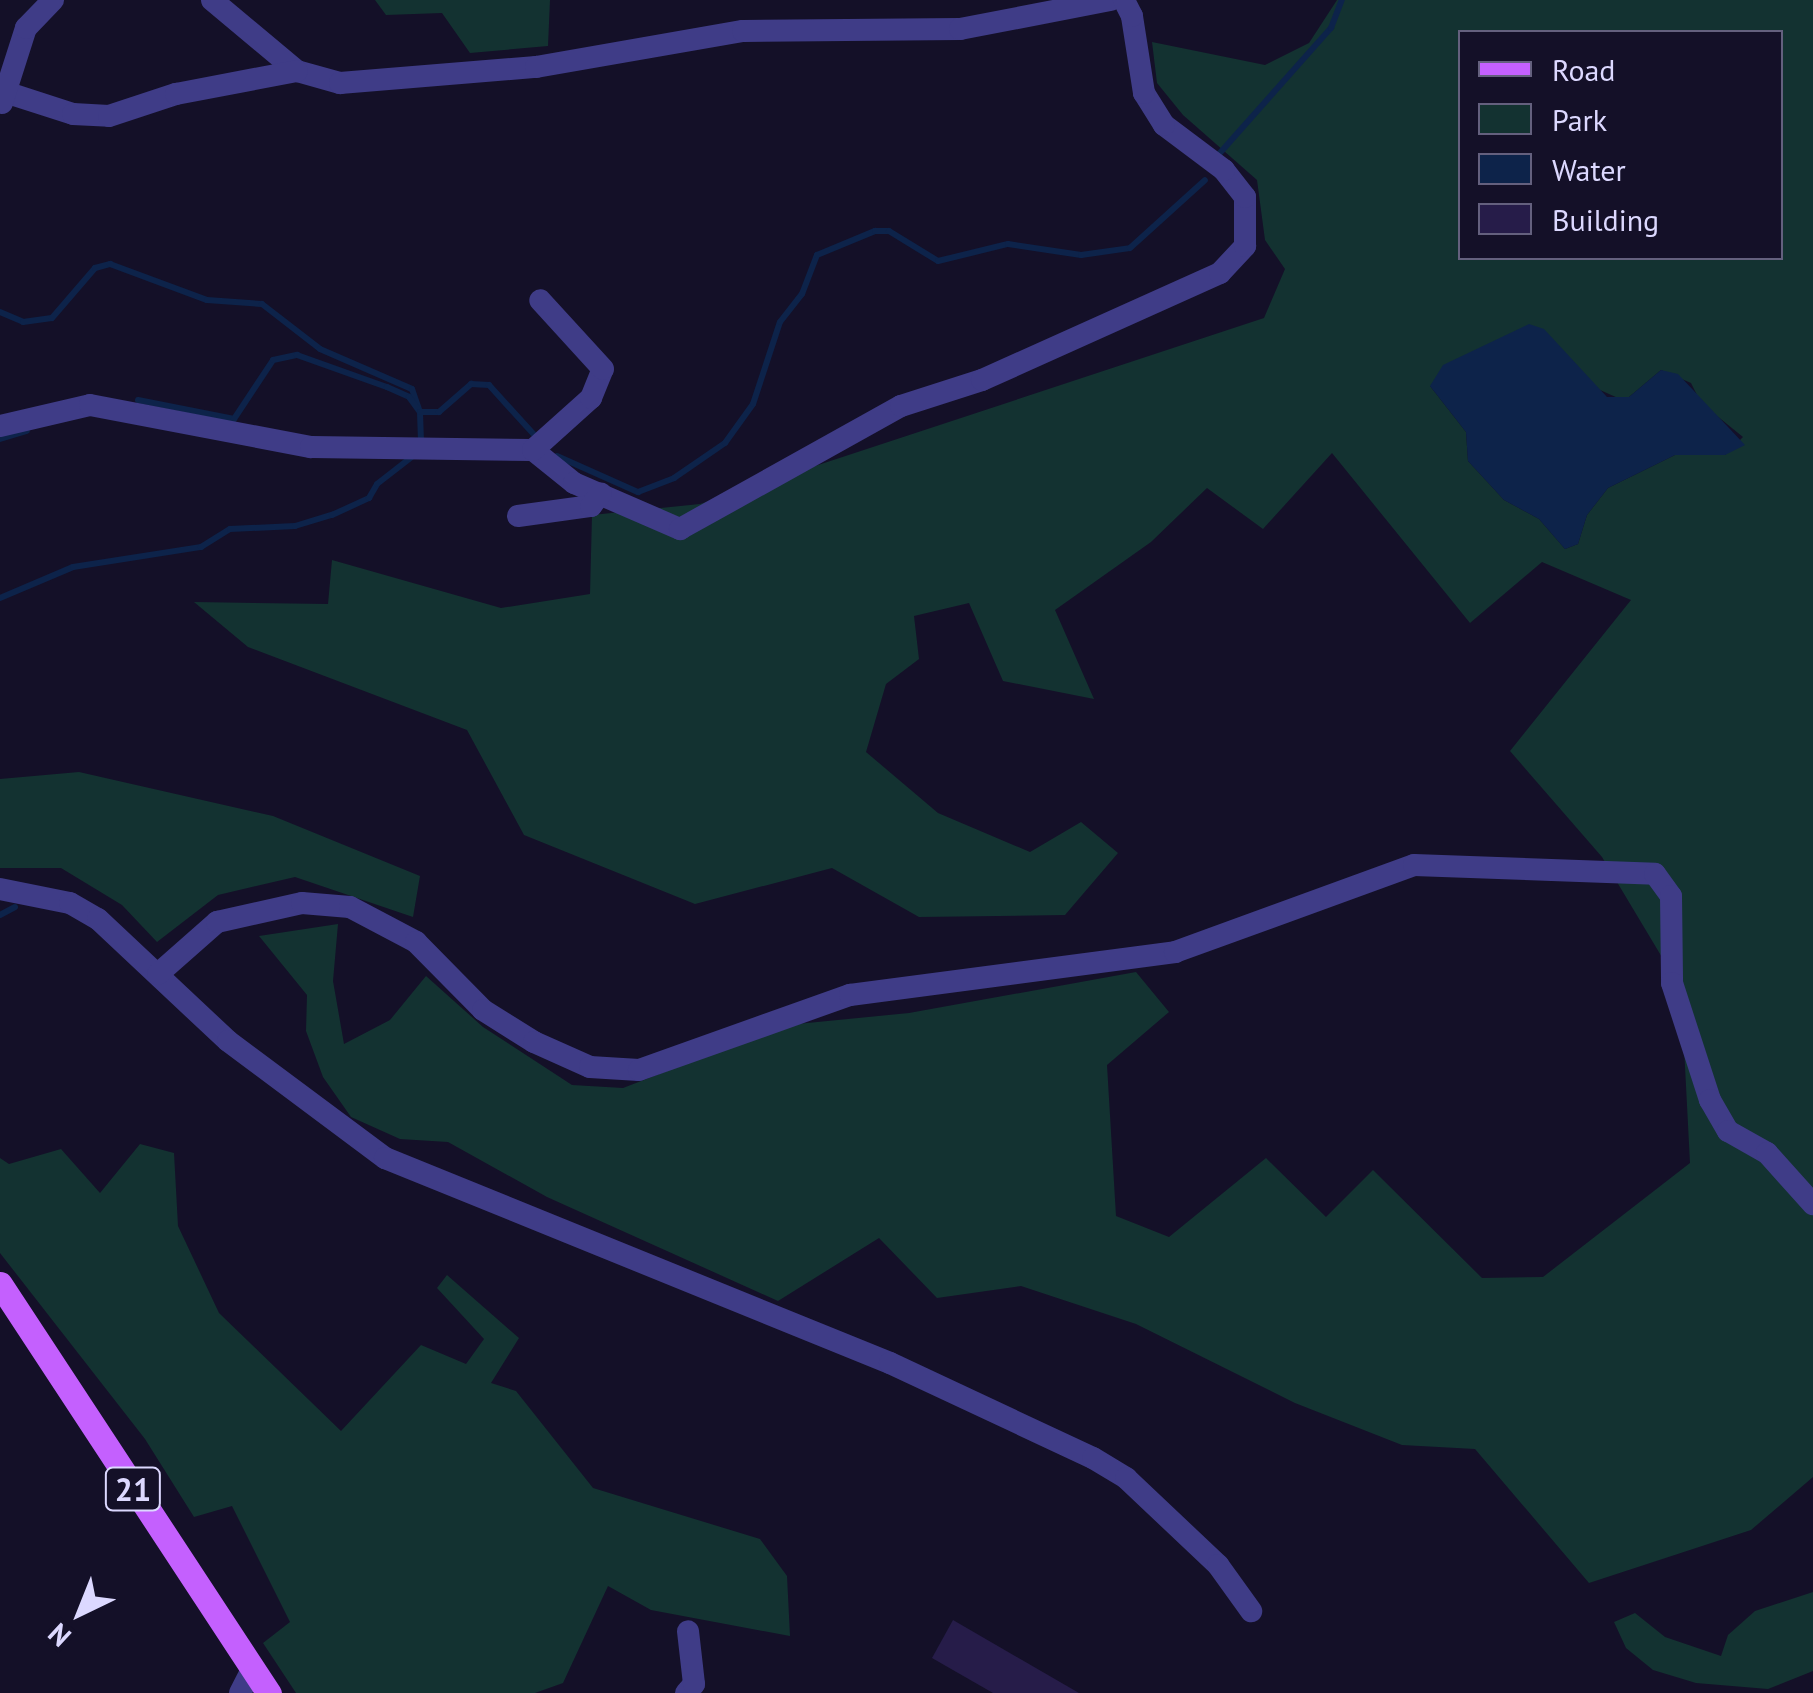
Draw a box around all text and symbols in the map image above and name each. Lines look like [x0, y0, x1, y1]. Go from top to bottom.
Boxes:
legend [1458, 30, 1783, 260]
text: Road [1552, 50, 1616, 89]
text: Park [1552, 100, 1607, 139]
text: Water [1552, 150, 1626, 189]
text: Building [1552, 200, 1659, 239]
road number: 21 [103, 1462, 163, 1516]
north arrow [30, 1563, 130, 1663]
text: N [40, 1615, 79, 1655]

